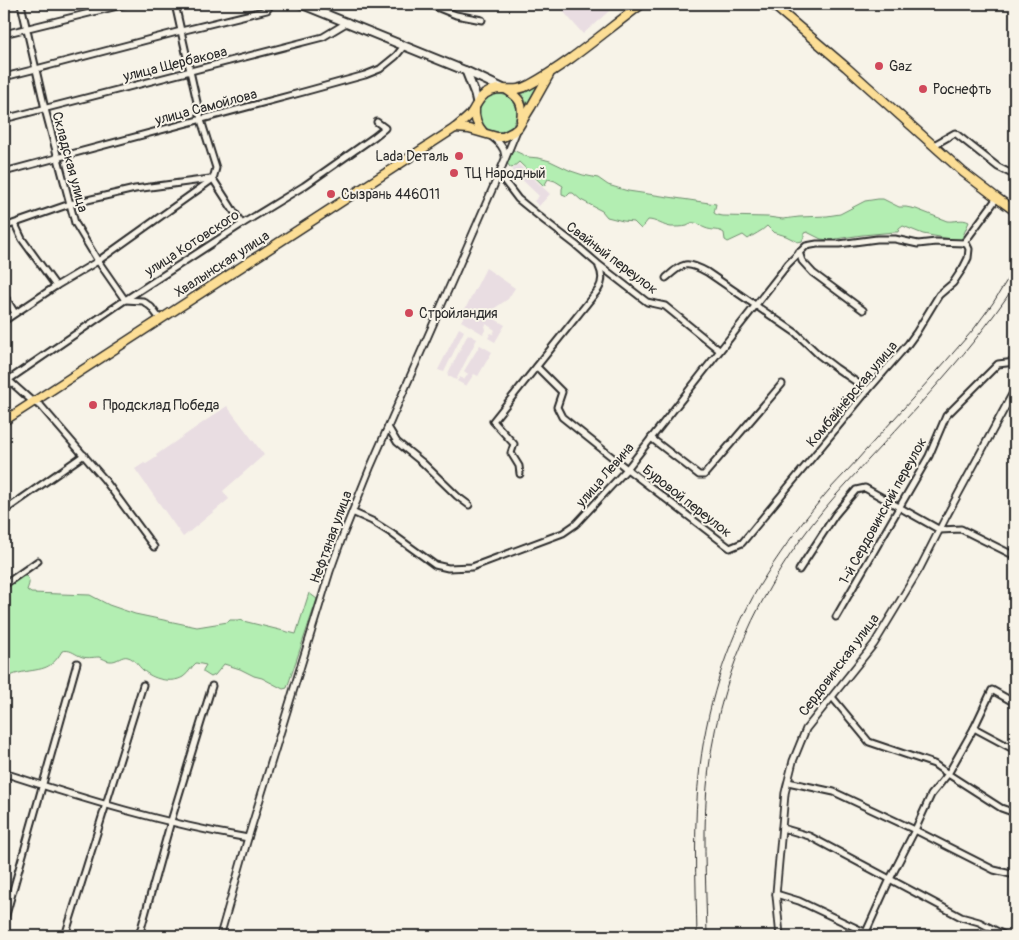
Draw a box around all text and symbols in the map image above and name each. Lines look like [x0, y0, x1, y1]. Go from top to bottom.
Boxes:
street label: улица Щербакова [120, 43, 229, 85]
place label: Gaz [889, 58, 912, 75]
marker: Gaz [873, 60, 885, 72]
place label: Роснефть [933, 81, 992, 98]
marker: Роснефть [917, 83, 929, 95]
street label: улица Самойлова [152, 85, 259, 129]
street label: Складская улица [48, 110, 92, 214]
place label: Lada Dеталь [375, 148, 449, 165]
marker: Lada Dеталь [453, 150, 465, 162]
place label: ТЦ Народный [464, 165, 545, 182]
marker: ТЦ Народный [448, 167, 460, 179]
place label: Сызрань 446011 [341, 186, 440, 203]
marker: Сызрань 446011 [325, 188, 337, 200]
street label: улица Котовского [141, 206, 243, 280]
street label: Свайный переулок [563, 218, 661, 298]
street label: Хвалынская улица [171, 227, 273, 301]
place label: Стройландия [419, 305, 498, 322]
marker: Стройландия [403, 307, 415, 319]
street label: Комбайнёрская улица [803, 338, 901, 450]
place label: Продсклад Победа [103, 397, 219, 414]
marker: Продсклад Победа [87, 399, 99, 411]
street label: 1-й Сердовинский переулок [835, 435, 931, 587]
street label: улица Левина [572, 439, 638, 511]
street label: Буровой переулок [639, 461, 735, 541]
street label: Нефтяная улица [306, 488, 356, 586]
street label: Сердовинская улица [795, 611, 883, 719]

